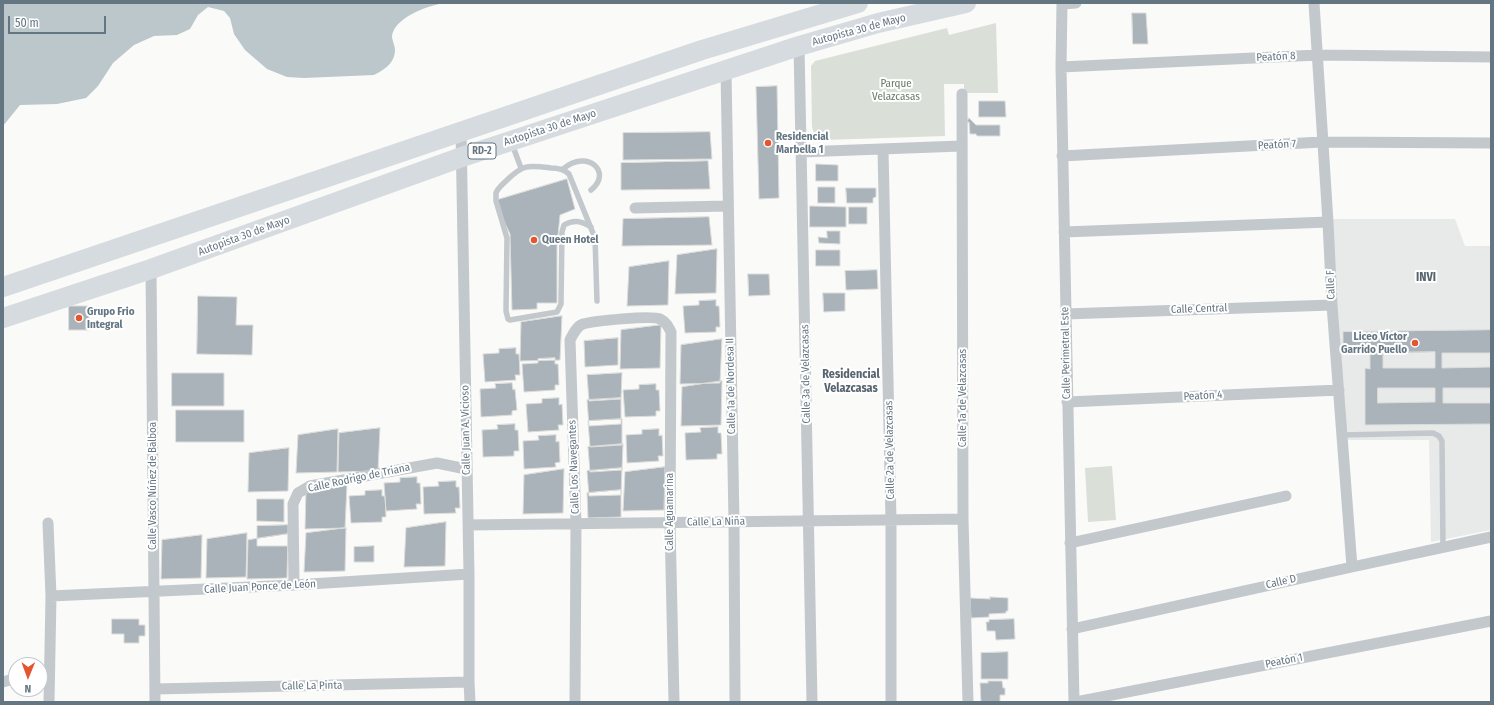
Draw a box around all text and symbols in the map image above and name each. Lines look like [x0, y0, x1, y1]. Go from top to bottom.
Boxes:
scale bar [10, 8, 108, 34]
street label: Autopista 30 de Mayo [811, 11, 907, 49]
text: 50 m [15, 16, 39, 30]
street label: Peatón 8 [1256, 49, 1296, 65]
park label: Parque Velazcasas [872, 77, 920, 103]
street label: Autopista 30 de Mayo [502, 107, 598, 149]
place label: Residencial Marbella 1 [776, 130, 829, 156]
street label: Peatón 7 [1258, 137, 1296, 153]
marker: Residencial Marbella 1 [763, 138, 773, 148]
road number: RD-2 [468, 143, 496, 159]
street label: Autopista 30 de Mayo [196, 213, 292, 259]
place label: Queen Hotel [542, 233, 599, 247]
marker: Queen Hotel [529, 235, 539, 245]
street label: Calle F [1324, 270, 1338, 300]
district label: INVI [1416, 271, 1436, 285]
street label: Calle Central [1171, 301, 1227, 317]
place label: Grupo Frio Integral [87, 305, 135, 331]
street label: Calle Perimetral Este [1059, 307, 1073, 399]
marker: Grupo Frio Integral [74, 313, 84, 323]
street label: Calle 3a de Velazcasas [799, 324, 813, 424]
place label: Liceo Víctor Garrido Puello [1341, 330, 1407, 356]
street label: Calle 1a de Nordesa II [724, 338, 738, 434]
marker: Liceo Víctor Garrido Puello [1410, 338, 1420, 348]
street label: Calle 1a de Velazcasas [956, 349, 970, 447]
district label: Residencial Velazcasas [822, 368, 880, 396]
street label: Calle Juan A. Vicioso [459, 385, 473, 475]
street label: Peatón 4 [1183, 388, 1223, 404]
street label: Calle 2a de Velazcasas [883, 400, 897, 500]
street label: Calle Los Navegantes [566, 420, 582, 514]
street label: Calle Vasco Núñez de Balboa [146, 422, 160, 550]
street label: Calle Rodrigo de Triana [307, 461, 411, 495]
street label: Calle Aguamarina [663, 473, 677, 551]
street label: Calle La Niña [687, 515, 745, 529]
street label: Calle D [1264, 572, 1298, 592]
street label: Calle Juan Ponce de León [204, 577, 316, 597]
street label: Peatón 1 [1264, 651, 1304, 671]
north arrow [8, 657, 48, 697]
street label: Calle La Pinta [282, 679, 342, 693]
text: N [24, 682, 31, 695]

